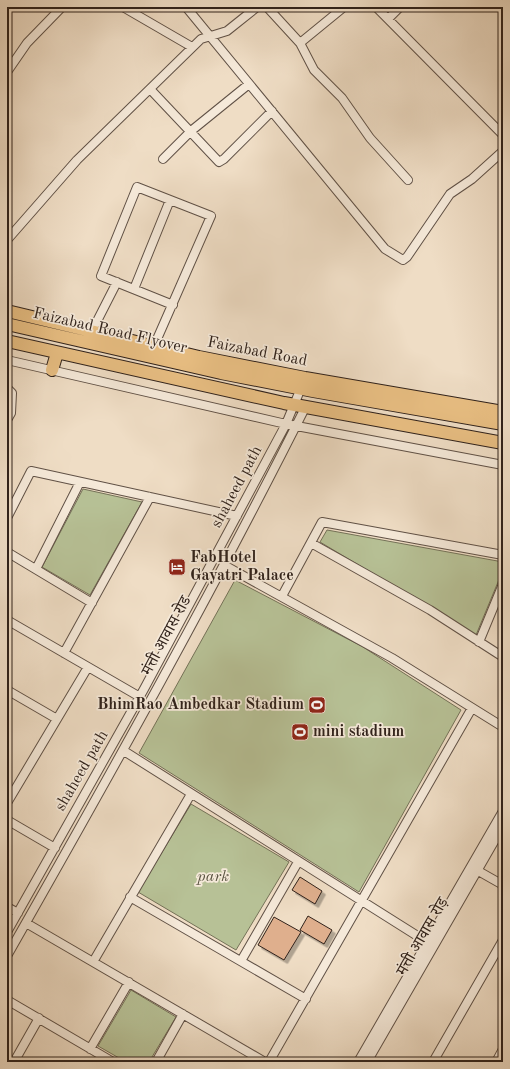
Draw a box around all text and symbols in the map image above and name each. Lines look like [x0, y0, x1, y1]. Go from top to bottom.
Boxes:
street label: Faizabad Road Flyover [31, 305, 189, 357]
street label: Faizabad Road [206, 334, 308, 370]
street label: shaheed path [209, 443, 265, 531]
place label: FabHotel Gayatri Palace [190, 550, 294, 584]
hotel icon: FabHotel Gayatri Palace [167, 557, 187, 577]
street label: मंत्ती आवास रोड [137, 592, 195, 679]
sports icon: BhimRao Ambedkar Stadium [307, 695, 327, 715]
place label: BhimRao Ambedkar Stadium [97, 697, 304, 713]
sports icon: mini stadium [290, 722, 310, 742]
place label: mini stadium [313, 724, 405, 740]
street label: shaheed path [52, 728, 112, 814]
park label: park [195, 869, 229, 885]
street label: मंत्ती आवास रोड़ [392, 894, 452, 980]

